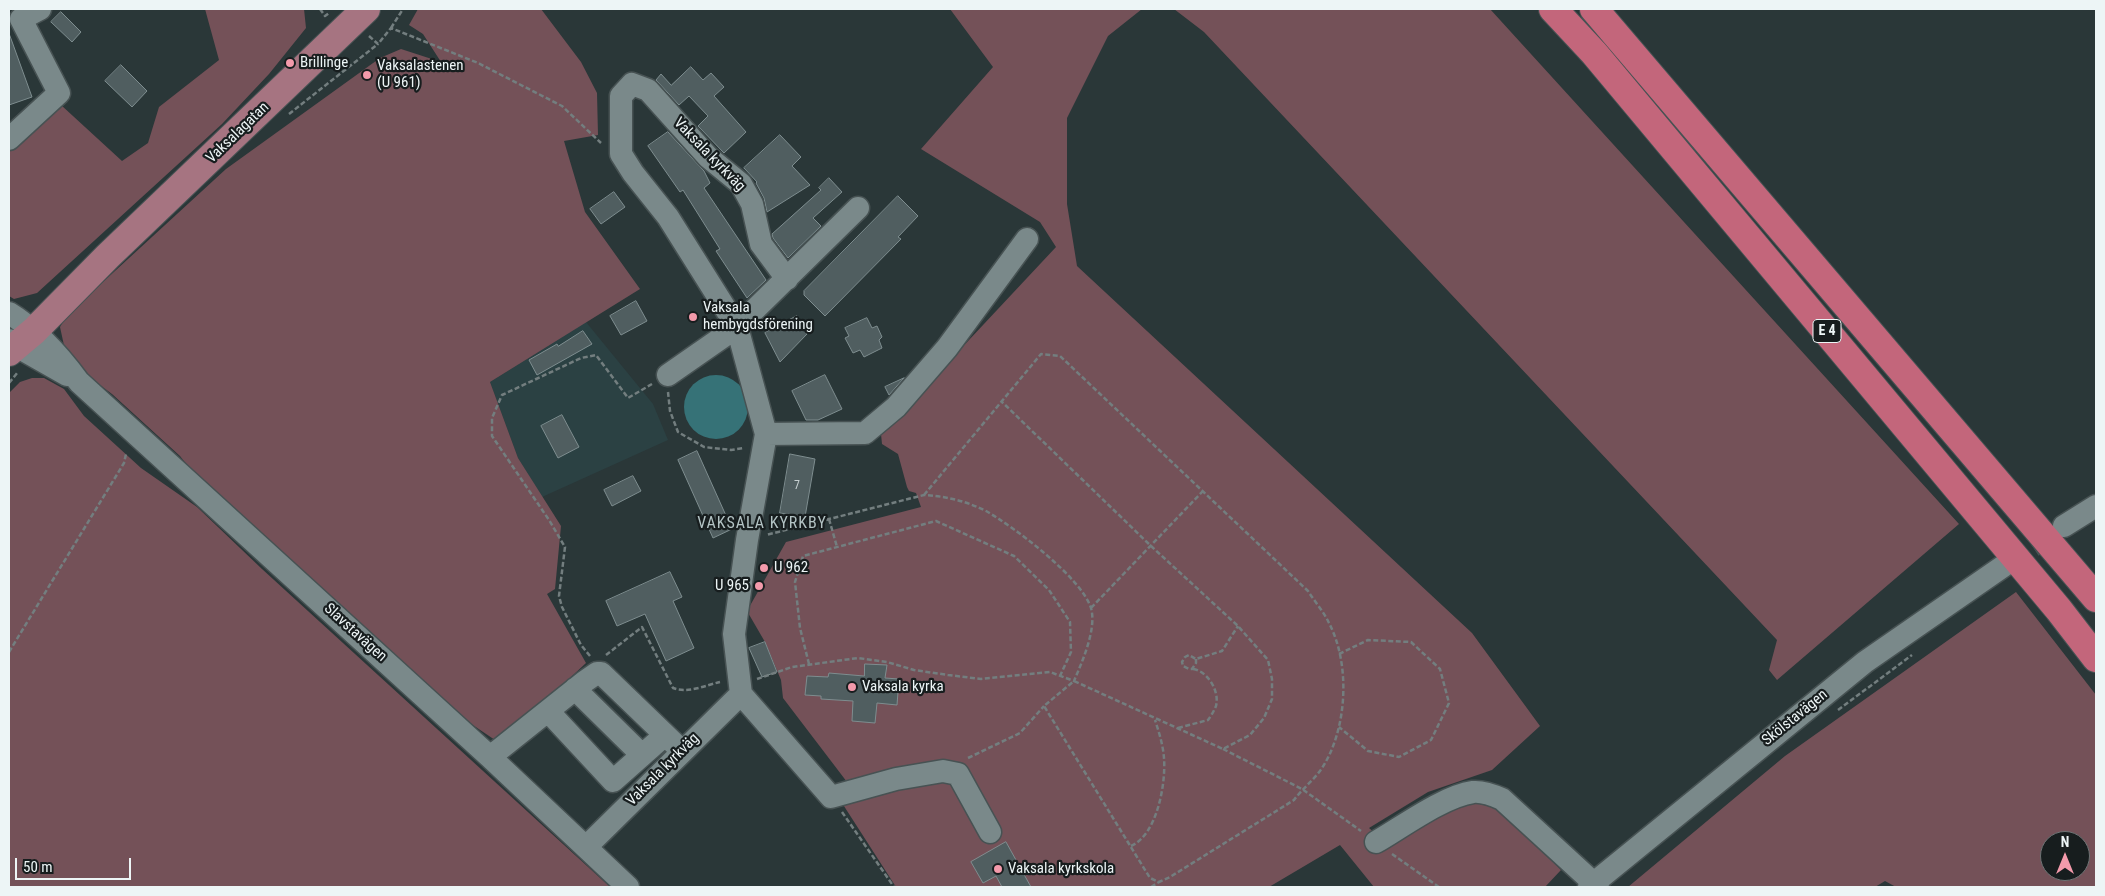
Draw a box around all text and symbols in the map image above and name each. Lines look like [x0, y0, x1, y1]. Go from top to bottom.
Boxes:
place label: Brillinge [300, 54, 348, 72]
marker: Brillinge [284, 57, 296, 69]
place label: Vaksalastenen (U 961) [377, 57, 464, 92]
marker: Vaksalastenen (U 961) [361, 69, 373, 81]
street label: Vaksalagatan [203, 99, 273, 167]
street label: Vaksala kyrkväg [669, 114, 749, 196]
place label: Vaksala hembygdsförening [703, 299, 813, 334]
marker: Vaksala hembygdsförening [687, 311, 699, 323]
road number: E 4 [1813, 320, 1841, 342]
house number: 7 [794, 479, 800, 493]
district label: VAKSALA KYRKBY [695, 514, 829, 534]
place label: U 962 [774, 559, 808, 577]
marker: U 962 [758, 562, 770, 574]
place label: U 965 [715, 577, 749, 595]
marker: U 965 [753, 580, 765, 592]
street label: Slavstavägen [320, 600, 390, 666]
place label: Vaksala kyrka [862, 678, 944, 696]
marker: Vaksala kyrka [846, 681, 858, 693]
street label: Skölstavägen [1759, 686, 1831, 750]
street label: Vaksala kyrkväg [623, 730, 703, 810]
north arrow [2040, 831, 2090, 881]
text: N [2061, 834, 2069, 850]
scale bar [18, 848, 134, 880]
text: 50 m [23, 858, 53, 876]
place label: Vaksala kyrkskola [1008, 860, 1114, 878]
marker: Vaksala kyrkskola [992, 863, 1004, 875]

